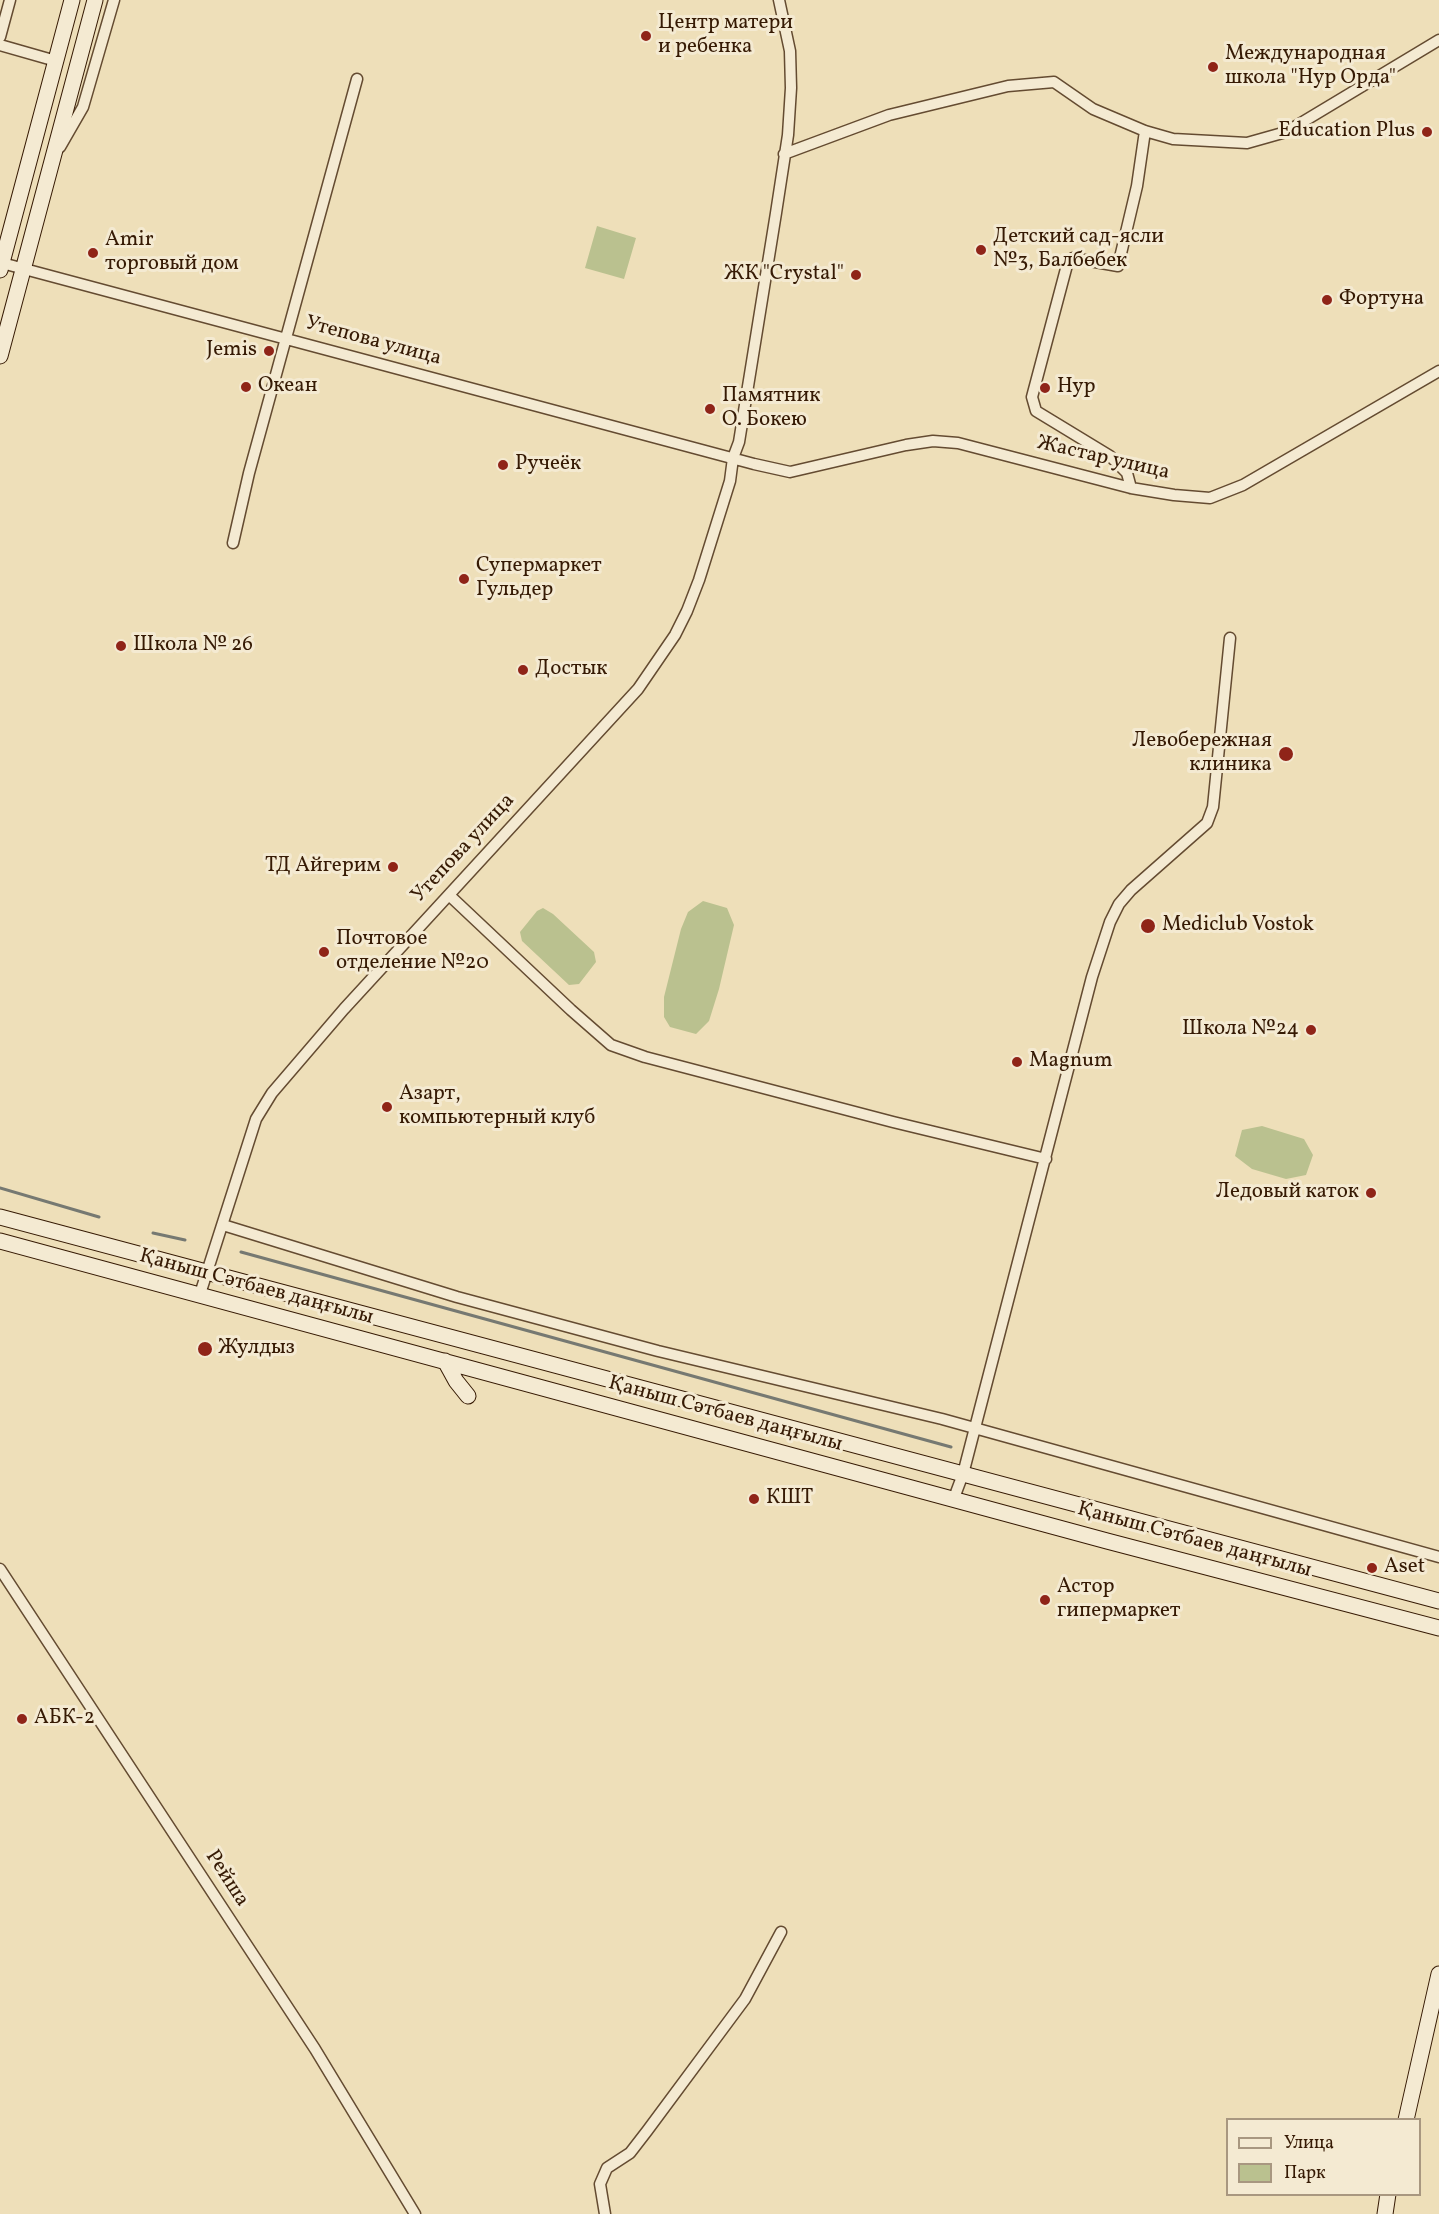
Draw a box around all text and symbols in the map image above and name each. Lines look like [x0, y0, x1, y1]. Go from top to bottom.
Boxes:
place label: Центр матери и ребенка [658, 11, 793, 61]
marker: Центр матери и ребенка [639, 29, 653, 43]
place label: Международная школа "Нур Орда" [1225, 42, 1396, 92]
marker: Международная школа "Нур Орда" [1206, 60, 1220, 74]
place label: Education Plus [1278, 119, 1415, 145]
marker: Education Plus [1420, 125, 1434, 139]
place label: Детский сад-ясли №3, Балбөбек [993, 225, 1164, 275]
place label: Amir торговый дом [105, 228, 239, 278]
marker: Детский сад-ясли №3, Балбөбек [974, 243, 988, 257]
marker: Amir торговый дом [86, 246, 100, 260]
place label: ЖК "Crystal" [724, 262, 844, 288]
marker: ЖК "Crystal" [849, 268, 863, 282]
place label: Фортуна [1339, 287, 1424, 313]
marker: Фортуна [1320, 293, 1334, 307]
street label: Утепова улица [302, 312, 444, 372]
place label: Jemis [206, 338, 257, 364]
marker: Jemis [262, 344, 276, 358]
place label: Океан [258, 374, 317, 400]
place label: Нур [1057, 375, 1096, 401]
marker: Океан [239, 380, 253, 394]
marker: Нур [1038, 381, 1052, 395]
place label: Памятник О. Бокею [722, 384, 821, 434]
marker: Памятник О. Бокею [703, 402, 717, 416]
street label: Жастар улица [1034, 431, 1172, 487]
place label: Ручеёк [515, 452, 581, 478]
marker: Ручеёк [496, 458, 510, 472]
place label: Супермаркет Гульдер [476, 554, 602, 604]
marker: Супермаркет Гульдер [457, 572, 471, 586]
place label: Школа № 26 [133, 633, 253, 659]
marker: Школа № 26 [114, 639, 128, 653]
place label: Достык [535, 657, 607, 683]
marker: Достык [516, 663, 530, 677]
place label: Левобережная клиника [1132, 729, 1272, 779]
marker: Левобережная клиника [1277, 745, 1295, 763]
street label: Утепова улица [407, 789, 521, 909]
place label: ТД Айгерим [265, 854, 381, 880]
marker: ТД Айгерим [386, 860, 400, 874]
place label: Mediclub Vostok [1162, 913, 1314, 939]
marker: Mediclub Vostok [1139, 917, 1157, 935]
place label: Почтовое отделение №20 [336, 927, 489, 977]
marker: Почтовое отделение №20 [317, 945, 331, 959]
place label: Школа №24 [1182, 1017, 1299, 1043]
marker: Школа №24 [1304, 1023, 1318, 1037]
place label: Magnum [1029, 1049, 1113, 1075]
marker: Magnum [1010, 1055, 1024, 1069]
place label: Азарт, компьютерный клуб [399, 1082, 595, 1132]
marker: Азарт, компьютерный клуб [380, 1100, 394, 1114]
place label: Ледовый каток [1216, 1180, 1359, 1206]
marker: Ледовый каток [1364, 1186, 1378, 1200]
street label: Қаныш Сәтбаев даңғылы [136, 1245, 376, 1331]
place label: Жулдыз [218, 1336, 295, 1362]
marker: Жулдыз [196, 1340, 214, 1358]
street label: Қаныш Сәтбаев даңғылы [605, 1372, 845, 1458]
place label: КШТ [766, 1486, 813, 1512]
marker: КШТ [747, 1492, 761, 1506]
street label: Қаныш Сәтбаев даңғылы [1074, 1498, 1314, 1584]
place label: Aset [1384, 1555, 1425, 1581]
marker: Aset [1365, 1561, 1379, 1575]
place label: Астор гипермаркет [1057, 1575, 1180, 1625]
marker: Астор гипермаркет [1038, 1593, 1052, 1607]
place label: АБК-2 [34, 1706, 95, 1732]
marker: АБК-2 [15, 1712, 29, 1726]
street label: Рейша [198, 1846, 254, 1912]
legend [1226, 2118, 1421, 2196]
text: Улица [1284, 2131, 1334, 2156]
text: Парк [1284, 2161, 1326, 2186]

